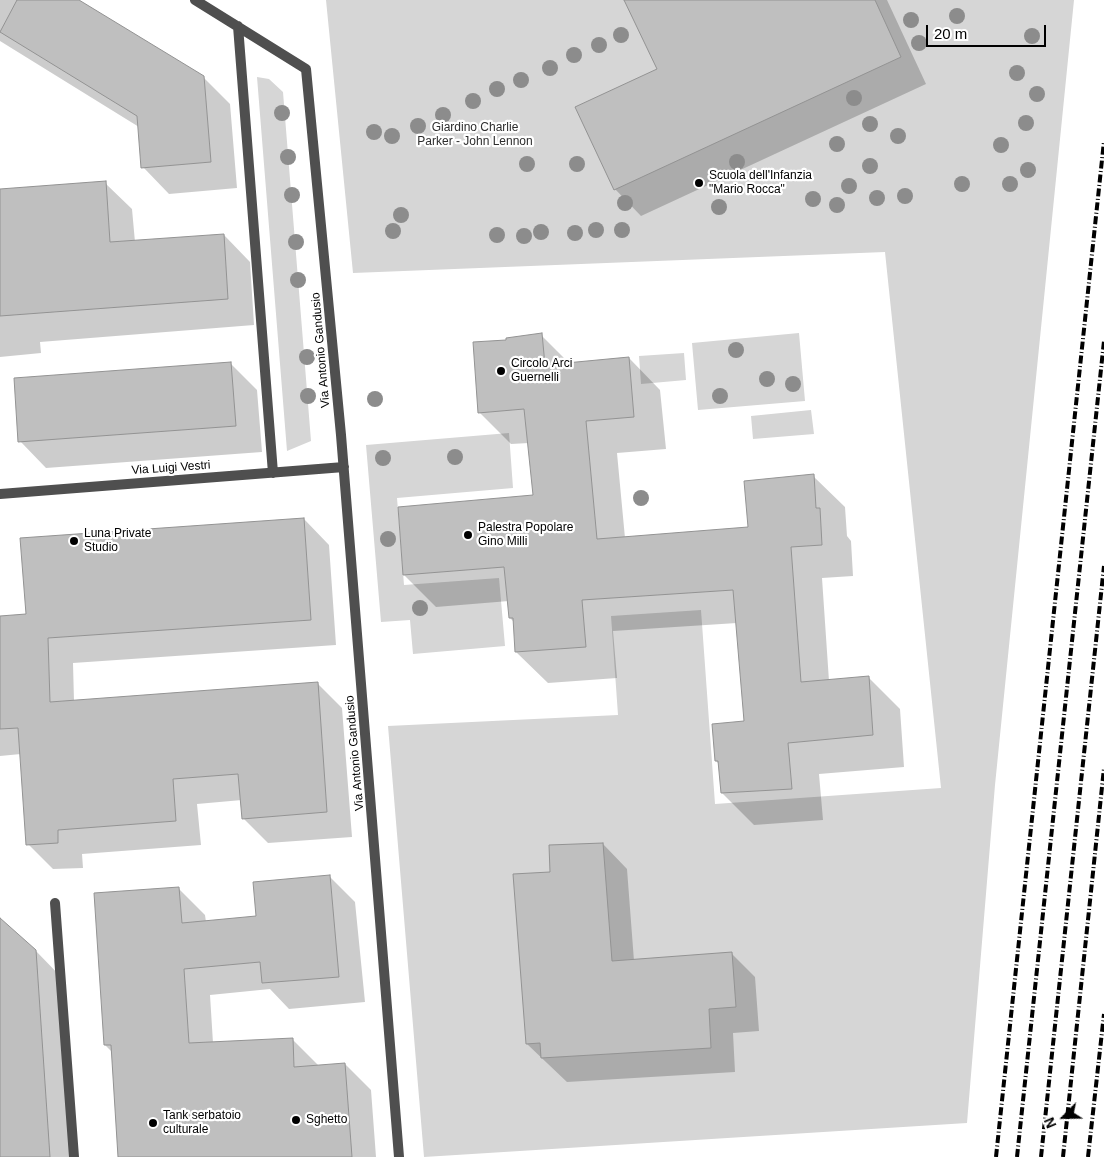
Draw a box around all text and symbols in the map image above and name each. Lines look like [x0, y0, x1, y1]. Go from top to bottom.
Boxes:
scale bar [929, 15, 1049, 47]
text: 20 m [934, 25, 967, 42]
park label: Giardino Charlie Parker - John Lennon [417, 121, 533, 149]
place label: Scuola dell'Infanzia "Mario Rocca" [709, 169, 812, 197]
marker: Scuola dell'Infanzia "Mario Rocca" [693, 177, 705, 189]
street label: Via Antonio Gandusio [309, 292, 333, 408]
place label: Circolo Arci Guernelli [511, 357, 572, 385]
marker: Circolo Arci Guernelli [495, 365, 507, 377]
street label: Via Luigi Vestri [131, 458, 211, 478]
place label: Palestra Popolare Gino Milli [478, 521, 573, 549]
place label: Luna Private Studio [84, 527, 151, 555]
marker: Palestra Popolare Gino Milli [462, 529, 474, 541]
marker: Luna Private Studio [68, 535, 80, 547]
street label: Via Antonio Gandusio [343, 695, 367, 811]
north arrow [1039, 1092, 1089, 1142]
place label: Tank serbatoio culturale [163, 1109, 241, 1137]
place label: Sghetto [306, 1113, 347, 1127]
marker: Sghetto [290, 1114, 302, 1126]
text: N [1041, 1115, 1060, 1131]
marker: Tank serbatoio culturale [147, 1117, 159, 1129]

